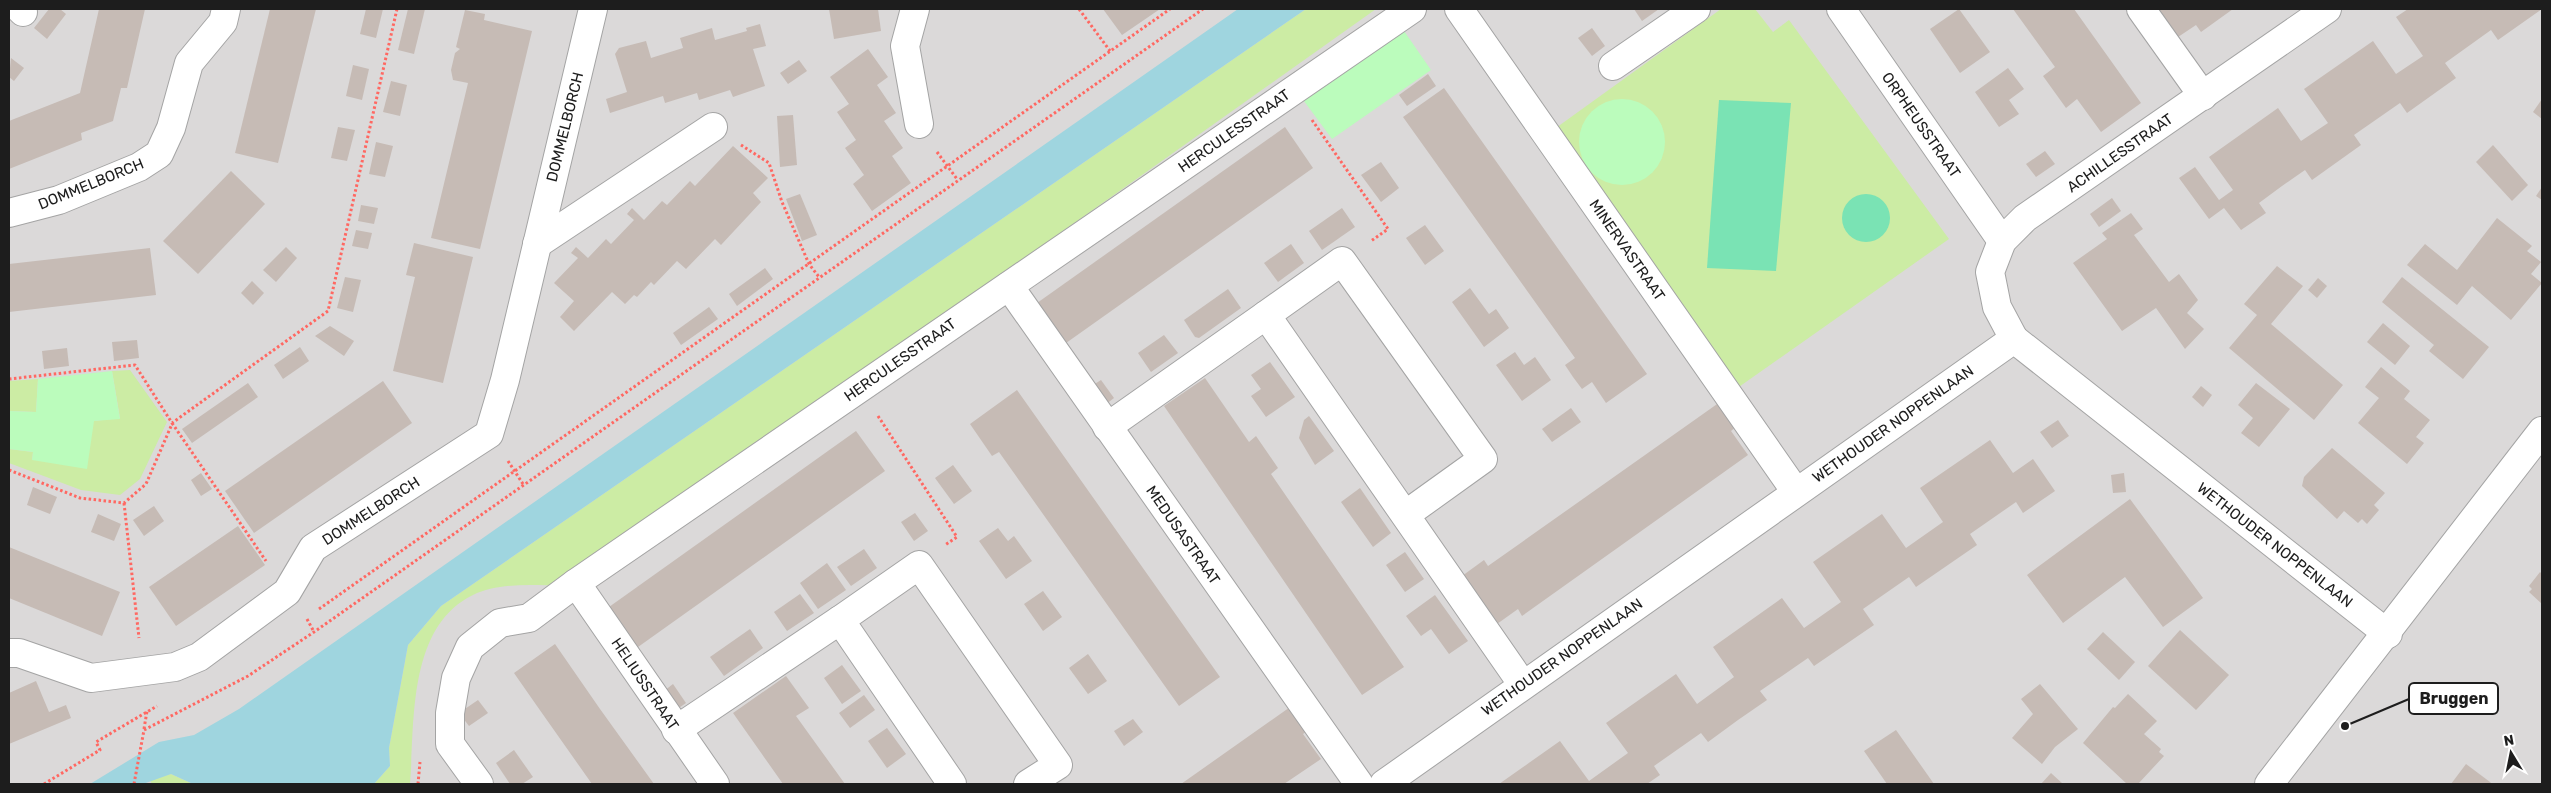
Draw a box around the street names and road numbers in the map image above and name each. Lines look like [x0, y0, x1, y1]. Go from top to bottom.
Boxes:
street label: ORPHEUSSTRAAT [1878, 69, 1964, 181]
street label: DOMMELBORCH [543, 70, 587, 184]
street label: HERCULESSTRAAT [1175, 85, 1294, 176]
street label: ACHILLESSTRAAT [2063, 109, 2177, 196]
street label: DOMMELBORCH [35, 155, 147, 213]
street label: MINERVASTRAAT [1585, 196, 1669, 304]
street label: HERCULESSTRAAT [841, 314, 960, 405]
street label: WETHOUDER NOPPENLAAN [1809, 361, 1977, 487]
street label: DOMMELBORCH [319, 473, 423, 549]
street label: WETHOUDER NOPPENLAAN [2194, 479, 2356, 611]
street label: MEDUSASTRAAT [1142, 482, 1224, 588]
street label: WETHOUDER NOPPENLAAN [1478, 594, 1646, 720]
street label: HELIUSSTRAAT [607, 634, 683, 734]

